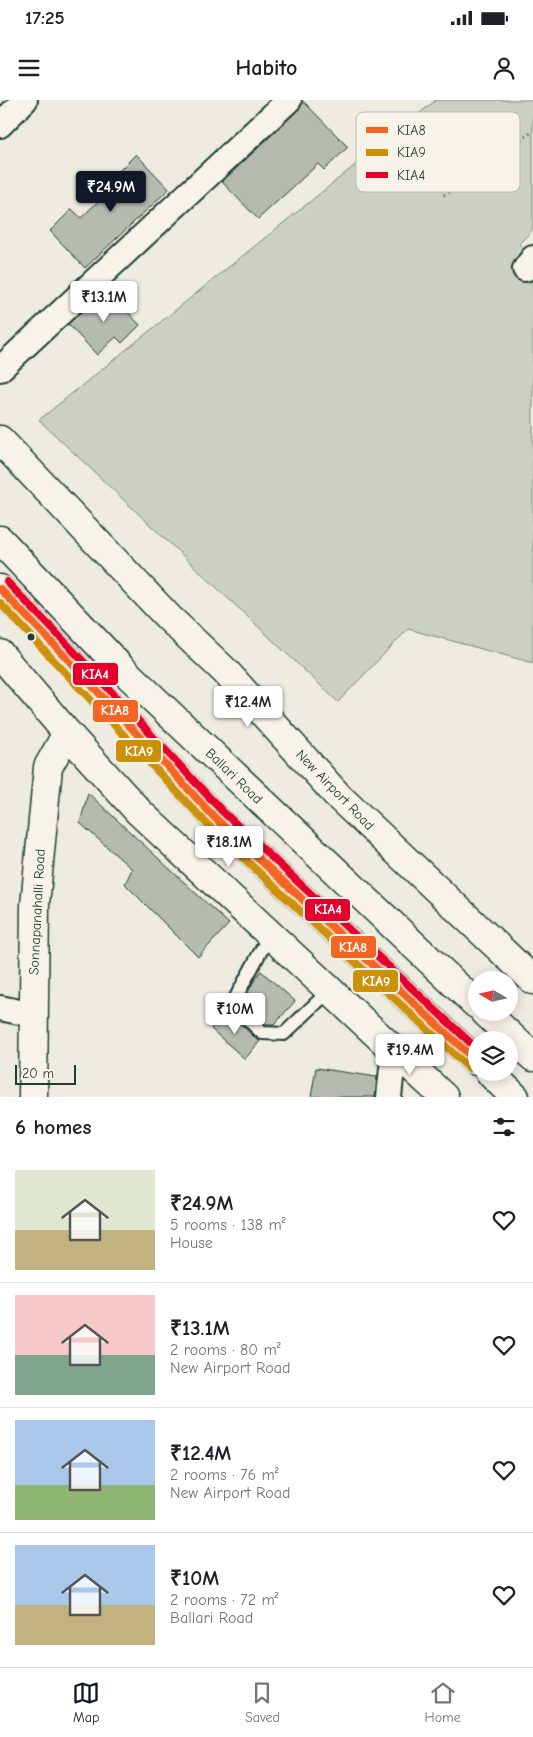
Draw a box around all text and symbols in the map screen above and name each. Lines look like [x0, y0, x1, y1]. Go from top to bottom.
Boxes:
text: 17:25 [25, 7, 65, 29]
icon: menu [15, 54, 43, 82]
icon: person [490, 54, 518, 82]
text: Habito [236, 55, 297, 81]
legend [356, 112, 520, 192]
text: KIA8 [397, 122, 426, 139]
text: KIA9 [397, 144, 426, 161]
text: KIA4 [397, 167, 425, 184]
pin: ₹24.9M [70, 170, 152, 213]
text: ₹24.9M [87, 178, 135, 196]
pin: ₹13.1M [63, 280, 145, 323]
text: ₹13.1M [81, 288, 127, 306]
unlabelled marker [26, 632, 36, 642]
line badge: KIA4 [72, 662, 119, 686]
text: KIA4 [81, 666, 109, 683]
pin: ₹12.4M [207, 686, 289, 728]
text: ₹12.4M [225, 693, 271, 711]
line badge: KIA8 [92, 699, 139, 723]
text: KIA8 [101, 702, 129, 719]
line badge: KIA9 [115, 739, 162, 763]
text: KIA9 [125, 743, 153, 760]
street label: Ballari Road [202, 745, 266, 807]
street label: New Airport Road [292, 746, 378, 834]
pin: ₹18.1M [188, 826, 270, 868]
text: ₹18.1M [206, 833, 252, 851]
street label: Sonnapanahalli Road [25, 848, 49, 976]
line badge: KIA4 [304, 898, 351, 922]
text: KIA4 [314, 901, 342, 918]
line badge: KIA8 [330, 935, 377, 959]
text: KIA8 [339, 939, 367, 956]
line badge: KIA9 [352, 969, 399, 993]
north arrow [468, 971, 518, 1021]
map controls [468, 971, 518, 1081]
text: KIA9 [362, 973, 390, 990]
pin: ₹10M [205, 992, 265, 1035]
text: ₹10M [216, 1000, 254, 1018]
button: layers [468, 1031, 518, 1081]
pin: ₹19.4M [369, 1034, 451, 1076]
text: ₹19.4M [386, 1041, 434, 1059]
scale bar [15, 1062, 76, 1085]
text: 20 m [22, 1065, 54, 1082]
icon: filters [490, 1113, 518, 1141]
text: 6 homes [15, 1115, 91, 1139]
icon: home [55, 1190, 115, 1250]
text: ₹24.9M [170, 1191, 233, 1215]
icon: heart [490, 1206, 518, 1234]
text: 5 rooms · 138 m² [170, 1216, 286, 1234]
text: House [170, 1234, 213, 1252]
icon: home [55, 1315, 115, 1375]
text: ₹13.1M [170, 1316, 230, 1340]
icon: heart [490, 1331, 518, 1359]
text: 2 rooms · 80 m² [170, 1341, 281, 1359]
text: New Airport Road [170, 1359, 291, 1377]
icon: home [55, 1440, 115, 1500]
text: ₹12.4M [170, 1441, 231, 1465]
icon: heart [490, 1456, 518, 1484]
text: 2 rooms · 76 m² [170, 1466, 279, 1484]
text: New Airport Road [170, 1484, 291, 1502]
icon: home [55, 1565, 115, 1625]
text: ₹10M [170, 1566, 219, 1590]
icon: heart [490, 1581, 518, 1609]
text: 2 rooms · 72 m² [170, 1591, 279, 1609]
text: Ballari Road [170, 1609, 253, 1627]
tab: Map [72, 1679, 100, 1726]
tab: Saved [245, 1679, 280, 1726]
tab: Home [425, 1679, 461, 1726]

